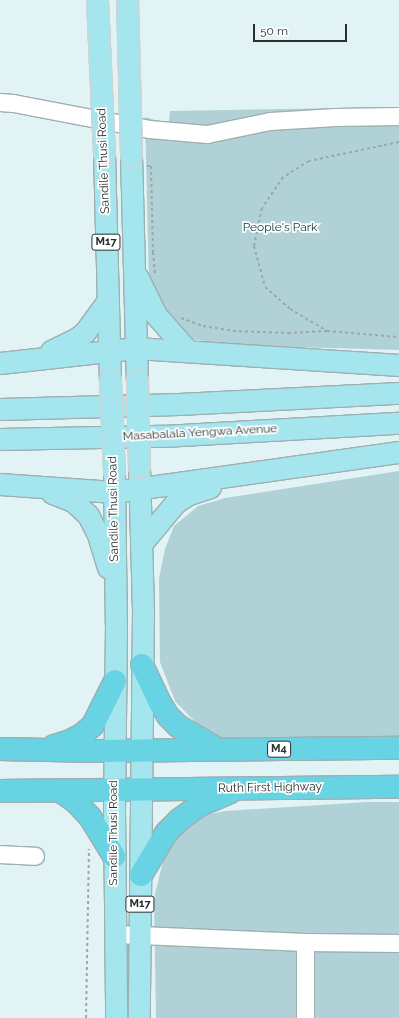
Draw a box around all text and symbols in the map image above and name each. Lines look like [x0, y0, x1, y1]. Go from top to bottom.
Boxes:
scale bar [255, 16, 349, 42]
text: 50 m [260, 24, 288, 38]
street label: Sandile Thusi Road [95, 108, 113, 214]
park label: People's Park [243, 221, 317, 235]
road number: M17 [91, 233, 121, 251]
street label: Masabalala Yengwa Avenue [122, 422, 278, 444]
street label: Sandile Thusi Road [106, 456, 122, 562]
road number: M4 [267, 740, 291, 758]
street label: Sandile Thusi Road [107, 780, 121, 886]
street label: Ruth First Highway [218, 780, 322, 796]
road number: M17 [125, 895, 155, 913]

